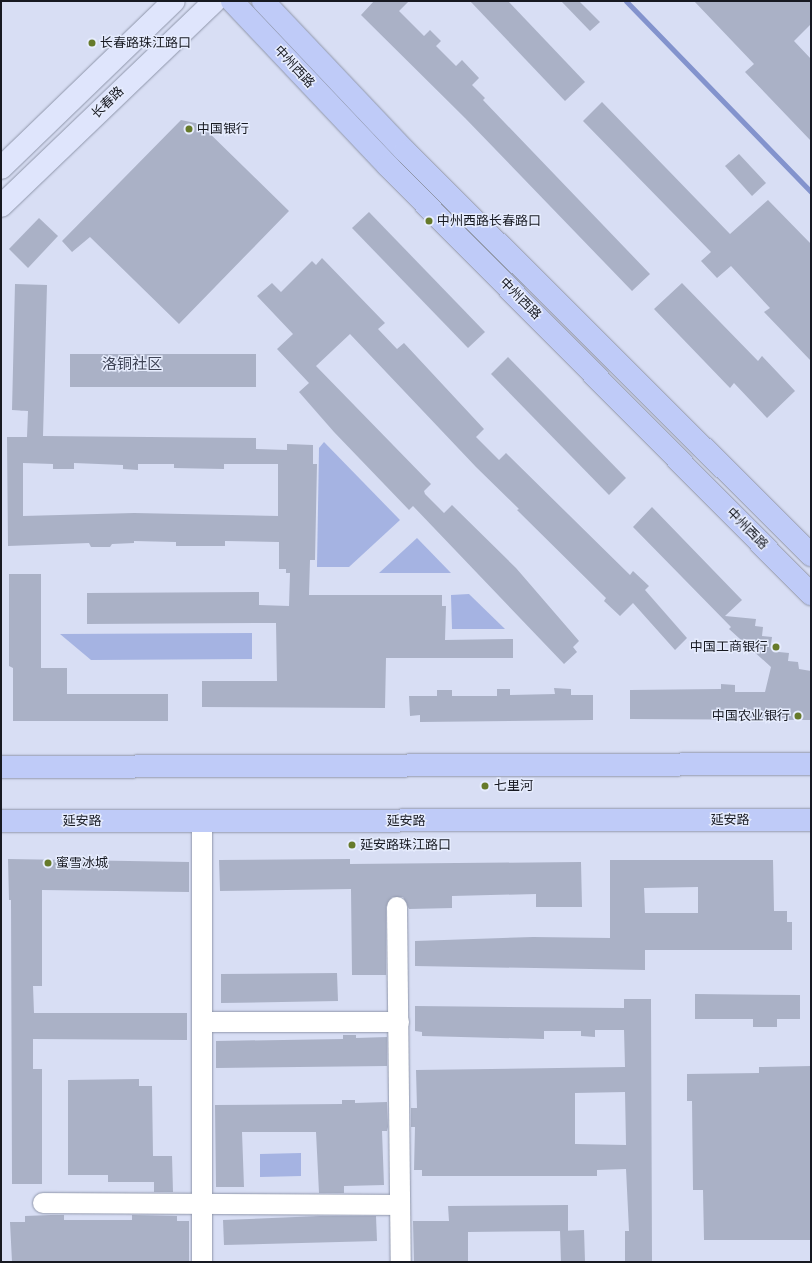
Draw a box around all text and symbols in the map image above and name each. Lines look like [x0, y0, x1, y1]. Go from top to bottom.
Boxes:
place label: 长春路珠江路口 [100, 35, 191, 51]
marker: 长春路珠江路口 [87, 38, 97, 48]
street label: 中州西路 [271, 43, 317, 91]
street label: 长春路 [89, 84, 127, 122]
place label: 中国银行 [197, 121, 249, 137]
marker: 中国银行 [184, 124, 194, 134]
place label: 中州西路长春路口 [437, 213, 541, 229]
marker: 中州西路长春路口 [424, 216, 434, 226]
street label: 中州西路 [496, 275, 544, 323]
district label: 洛铜社区 [102, 356, 162, 374]
street label: 中州西路 [723, 505, 771, 553]
place label: 中国工商银行 [690, 639, 768, 655]
marker: 中国工商银行 [771, 642, 781, 652]
place label: 中国农业银行 [712, 708, 790, 724]
marker: 中国农业银行 [793, 711, 803, 721]
place label: 七里河 [494, 778, 533, 794]
marker: 七里河 [479, 780, 491, 792]
street label: 延安路 [711, 812, 749, 828]
street label: 延安路 [63, 813, 101, 829]
street label: 延安路 [387, 813, 425, 829]
place label: 延安路珠江路口 [360, 837, 451, 853]
marker: 延安路珠江路口 [347, 840, 357, 850]
place label: 蜜雪冰城 [56, 855, 108, 871]
marker: 蜜雪冰城 [43, 858, 53, 868]

